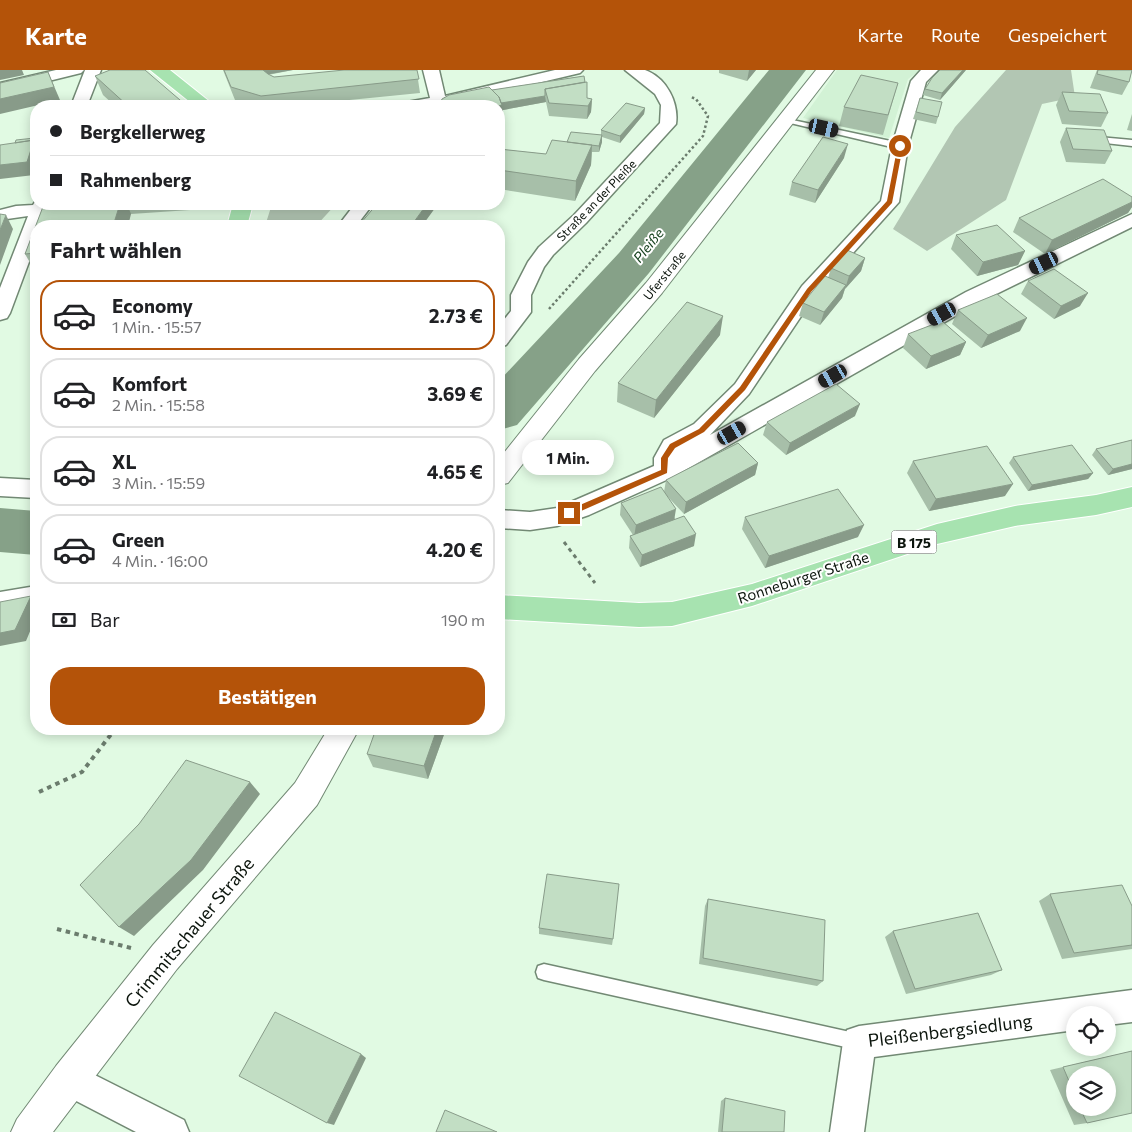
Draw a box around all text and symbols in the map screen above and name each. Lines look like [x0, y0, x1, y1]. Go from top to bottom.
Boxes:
text: Karte [25, 21, 87, 50]
text: Karte [858, 24, 903, 46]
text: Route [931, 24, 980, 46]
text: Gespeichert [1008, 24, 1107, 46]
car [807, 117, 840, 139]
text: Bergkellerweg [80, 120, 205, 143]
route start [889, 135, 911, 157]
street label: Straße an der Pleiße [553, 156, 639, 244]
text: Rahmenberg [80, 168, 191, 191]
water label: Pleiße [629, 224, 667, 266]
text: Fahrt wählen [50, 236, 182, 263]
street label: Uferstraße [640, 248, 688, 302]
car [1027, 250, 1060, 276]
icon: car [52, 293, 97, 338]
text: Economy [112, 294, 193, 317]
car [925, 300, 958, 328]
text: 2.73 € [429, 304, 483, 327]
text: 1 Min. · 15:57 [112, 317, 202, 336]
car [816, 362, 849, 390]
icon: car [52, 371, 97, 416]
text: Komfort [112, 372, 187, 395]
text: 3.69 € [427, 382, 483, 405]
text: 2 Min. · 15:58 [112, 395, 205, 414]
car [715, 419, 748, 447]
callout: 1 Min. [523, 440, 615, 476]
text: 1 Min. [546, 448, 590, 467]
icon: car [52, 449, 97, 494]
text: XL [112, 450, 137, 473]
text: 4.65 € [427, 460, 483, 483]
text: 3 Min. · 15:59 [112, 473, 205, 492]
route end [558, 502, 580, 524]
icon: car [52, 527, 97, 572]
text: Green [112, 528, 164, 551]
road number: B 175 [892, 531, 936, 554]
text: 4.20 € [426, 538, 483, 561]
street label: Ronneburger Straße [735, 547, 871, 607]
text: 4 Min. · 16:00 [112, 551, 208, 570]
icon: cash [50, 606, 78, 634]
text: Bar [90, 608, 120, 631]
text: 190 m [441, 610, 485, 629]
button: Bestätigen [50, 667, 485, 725]
street label: Crimmitschauer Straße [120, 852, 258, 1012]
map controls [1066, 1006, 1116, 1116]
button: locate [1066, 1006, 1116, 1056]
street label: Pleißenbergsiedlung [867, 1009, 1034, 1051]
button: layers [1066, 1066, 1116, 1116]

